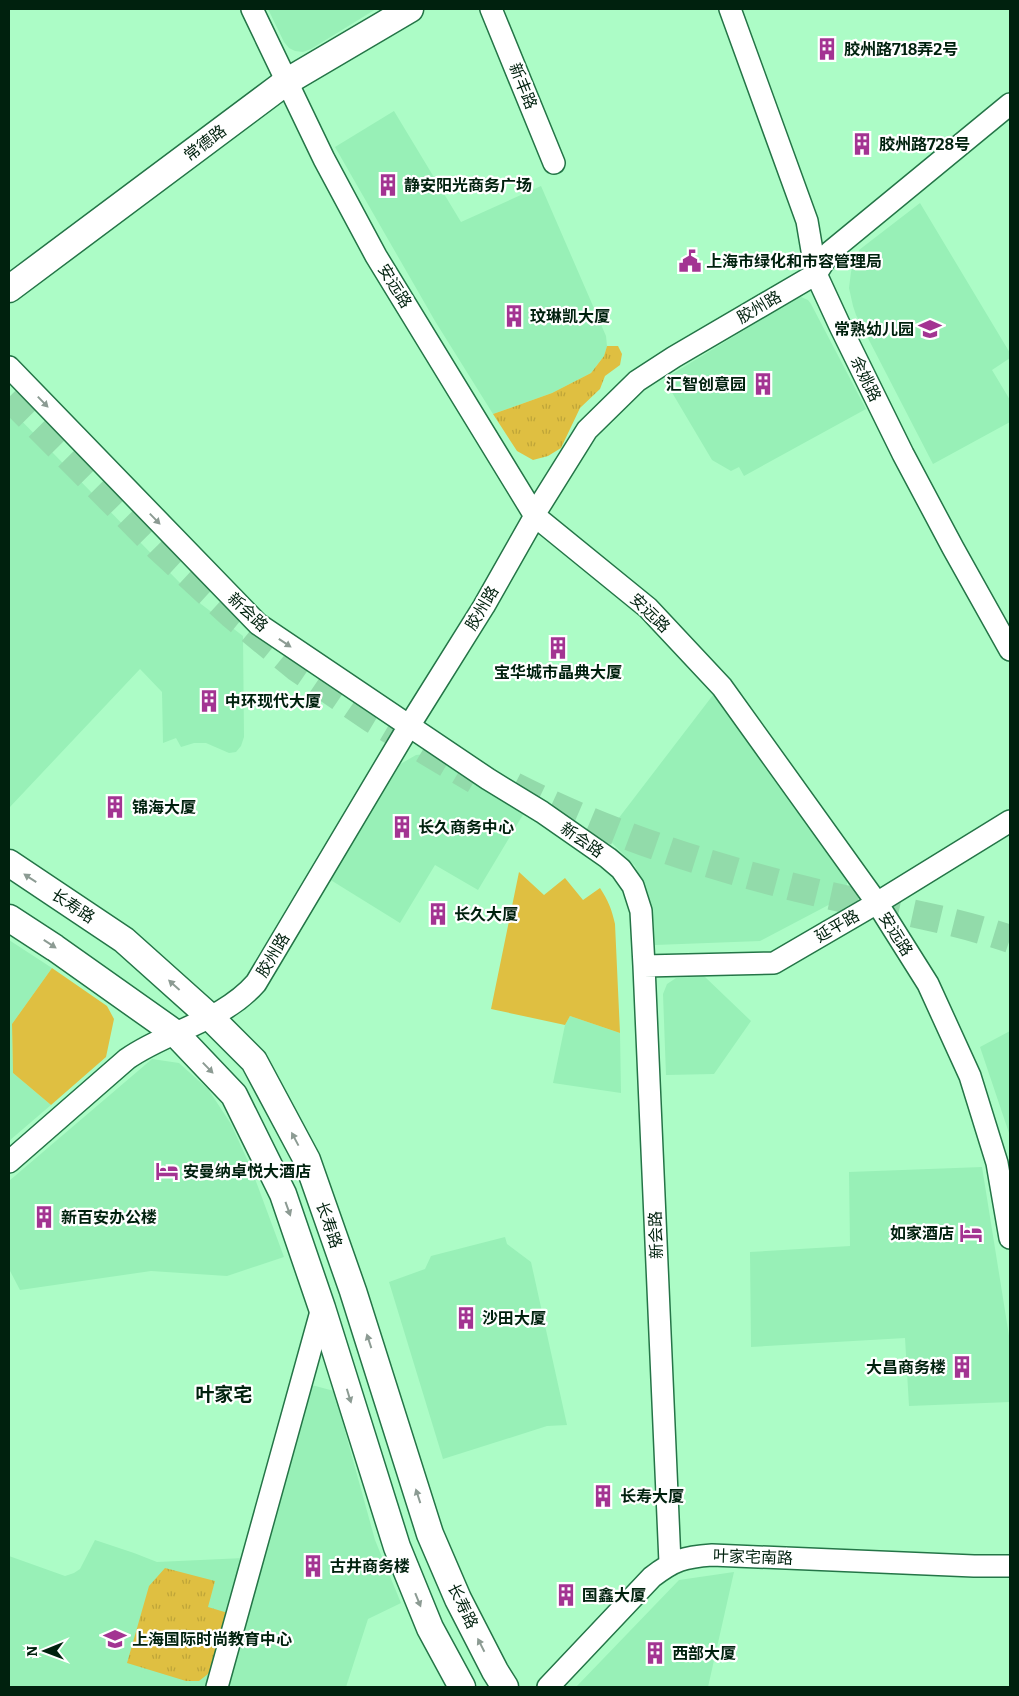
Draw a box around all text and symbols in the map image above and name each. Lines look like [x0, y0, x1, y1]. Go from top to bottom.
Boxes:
building icon: 胶州路718弄2号 [814, 36, 840, 62]
place label: 胶州路718弄2号 [844, 40, 958, 59]
street label: 新丰路 [505, 60, 541, 112]
street label: 常德路 [180, 121, 230, 165]
building icon: 胶州路728号 [849, 131, 875, 157]
place label: 胶州路728号 [879, 135, 970, 154]
building icon: 静安阳光商务广场 [375, 172, 401, 198]
place label: 静安阳光商务广场 [404, 176, 532, 195]
public building icon: 上海市绿化和市容管理局 [677, 248, 703, 274]
place label: 上海市绿化和市容管理局 [706, 252, 882, 271]
street label: 安远路 [374, 261, 416, 311]
street label: 胶州路 [733, 287, 785, 327]
building icon: 玟琳凯大厦 [501, 303, 527, 329]
place label: 玟琳凯大厦 [530, 307, 610, 326]
school or university icon: 常熟幼儿园 [917, 316, 943, 342]
place label: 常熟幼儿园 [834, 320, 914, 339]
street label: 余姚路 [847, 353, 885, 405]
building icon: 汇智创意园 [750, 371, 776, 397]
place label: 汇智创意园 [666, 375, 746, 394]
one-way arrow [36, 396, 48, 408]
one-way arrow [149, 513, 161, 525]
street label: 胶州路 [461, 583, 503, 633]
street label: 新会路 [224, 589, 272, 635]
street label: 安远路 [626, 589, 674, 637]
building icon: 宝华城市晶典大厦 [545, 635, 571, 661]
one-way arrow [278, 638, 292, 648]
place label: 宝华城市晶典大厦 [494, 663, 622, 682]
building icon: 中环现代大厦 [196, 688, 222, 714]
place label: 中环现代大厦 [225, 692, 321, 711]
building icon: 锦海大厦 [102, 794, 128, 820]
place label: 锦海大厦 [132, 798, 196, 817]
building icon: 长久商务中心 [389, 814, 415, 840]
place label: 长久商务中心 [418, 818, 514, 837]
street label: 新会路 [557, 818, 607, 862]
one-way arrow [23, 873, 37, 882]
street label: 长寿路 [48, 885, 98, 927]
building icon: 长久大厦 [425, 901, 451, 927]
place label: 长久大厦 [454, 905, 518, 924]
street label: 延平路 [811, 906, 863, 946]
street label: 安远路 [875, 909, 917, 959]
street label: 胶州路 [252, 930, 294, 980]
one-way arrow [43, 940, 56, 949]
one-way arrow [168, 979, 181, 990]
one-way arrow [202, 1062, 214, 1074]
one-way arrow [291, 1132, 300, 1146]
hotel icon: 安曼纳卓悦大酒店 [154, 1158, 180, 1184]
place label: 安曼纳卓悦大酒店 [183, 1162, 311, 1181]
street label: 长寿路 [312, 1199, 346, 1251]
one-way arrow [285, 1201, 292, 1216]
building icon: 新百安办公楼 [31, 1204, 57, 1230]
place label: 新百安办公楼 [61, 1208, 157, 1227]
street label: 新会路 [646, 1211, 666, 1259]
hotel icon: 如家酒店 [958, 1220, 984, 1246]
place label: 如家酒店 [890, 1224, 954, 1243]
building icon: 沙田大厦 [453, 1305, 479, 1331]
place label: 沙田大厦 [482, 1309, 546, 1328]
one-way arrow [364, 1333, 372, 1348]
building icon: 大昌商务楼 [949, 1354, 975, 1380]
place label: 大昌商务楼 [866, 1358, 946, 1377]
district label: 叶家宅 [195, 1383, 253, 1406]
one-way arrow [346, 1389, 354, 1404]
building icon: 长寿大厦 [590, 1483, 616, 1509]
place label: 长寿大厦 [620, 1487, 684, 1506]
one-way arrow [413, 1488, 421, 1503]
street label: 叶家宅南路 [713, 1546, 793, 1568]
building icon: 古井商务楼 [300, 1553, 326, 1579]
place label: 古井商务楼 [330, 1557, 410, 1576]
street label: 长寿路 [444, 1580, 482, 1632]
building icon: 国鑫大厦 [553, 1582, 579, 1608]
place label: 国鑫大厦 [582, 1586, 646, 1605]
one-way arrow [415, 1593, 423, 1607]
north arrow [20, 1626, 70, 1676]
school or university icon: 上海国际时尚教育中心 [102, 1626, 128, 1652]
place label: 上海国际时尚教育中心 [132, 1630, 292, 1649]
one-way arrow [477, 1638, 485, 1652]
building icon: 西部大厦 [642, 1640, 668, 1666]
place label: 西部大厦 [672, 1644, 736, 1663]
text: N [24, 1645, 41, 1657]

